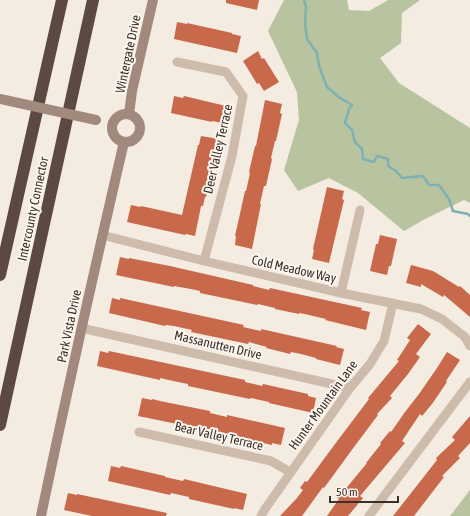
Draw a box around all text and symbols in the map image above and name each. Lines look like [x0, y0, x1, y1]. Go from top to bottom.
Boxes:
street label: Wintergate Drive [112, 13, 144, 94]
street label: Deer Valley Terrace [200, 103, 236, 195]
street label: Intercounty Connector [15, 155, 51, 262]
street label: Cold Meadow Way [250, 252, 338, 286]
street label: Park Vista Drive [54, 288, 84, 364]
street label: Massanutten Drive [173, 328, 263, 362]
street label: Hunter Mountain Lane [286, 357, 361, 453]
street label: Bear Valley Terrace [173, 419, 265, 453]
scale bar [330, 478, 398, 504]
text: 50 m [336, 485, 358, 499]

